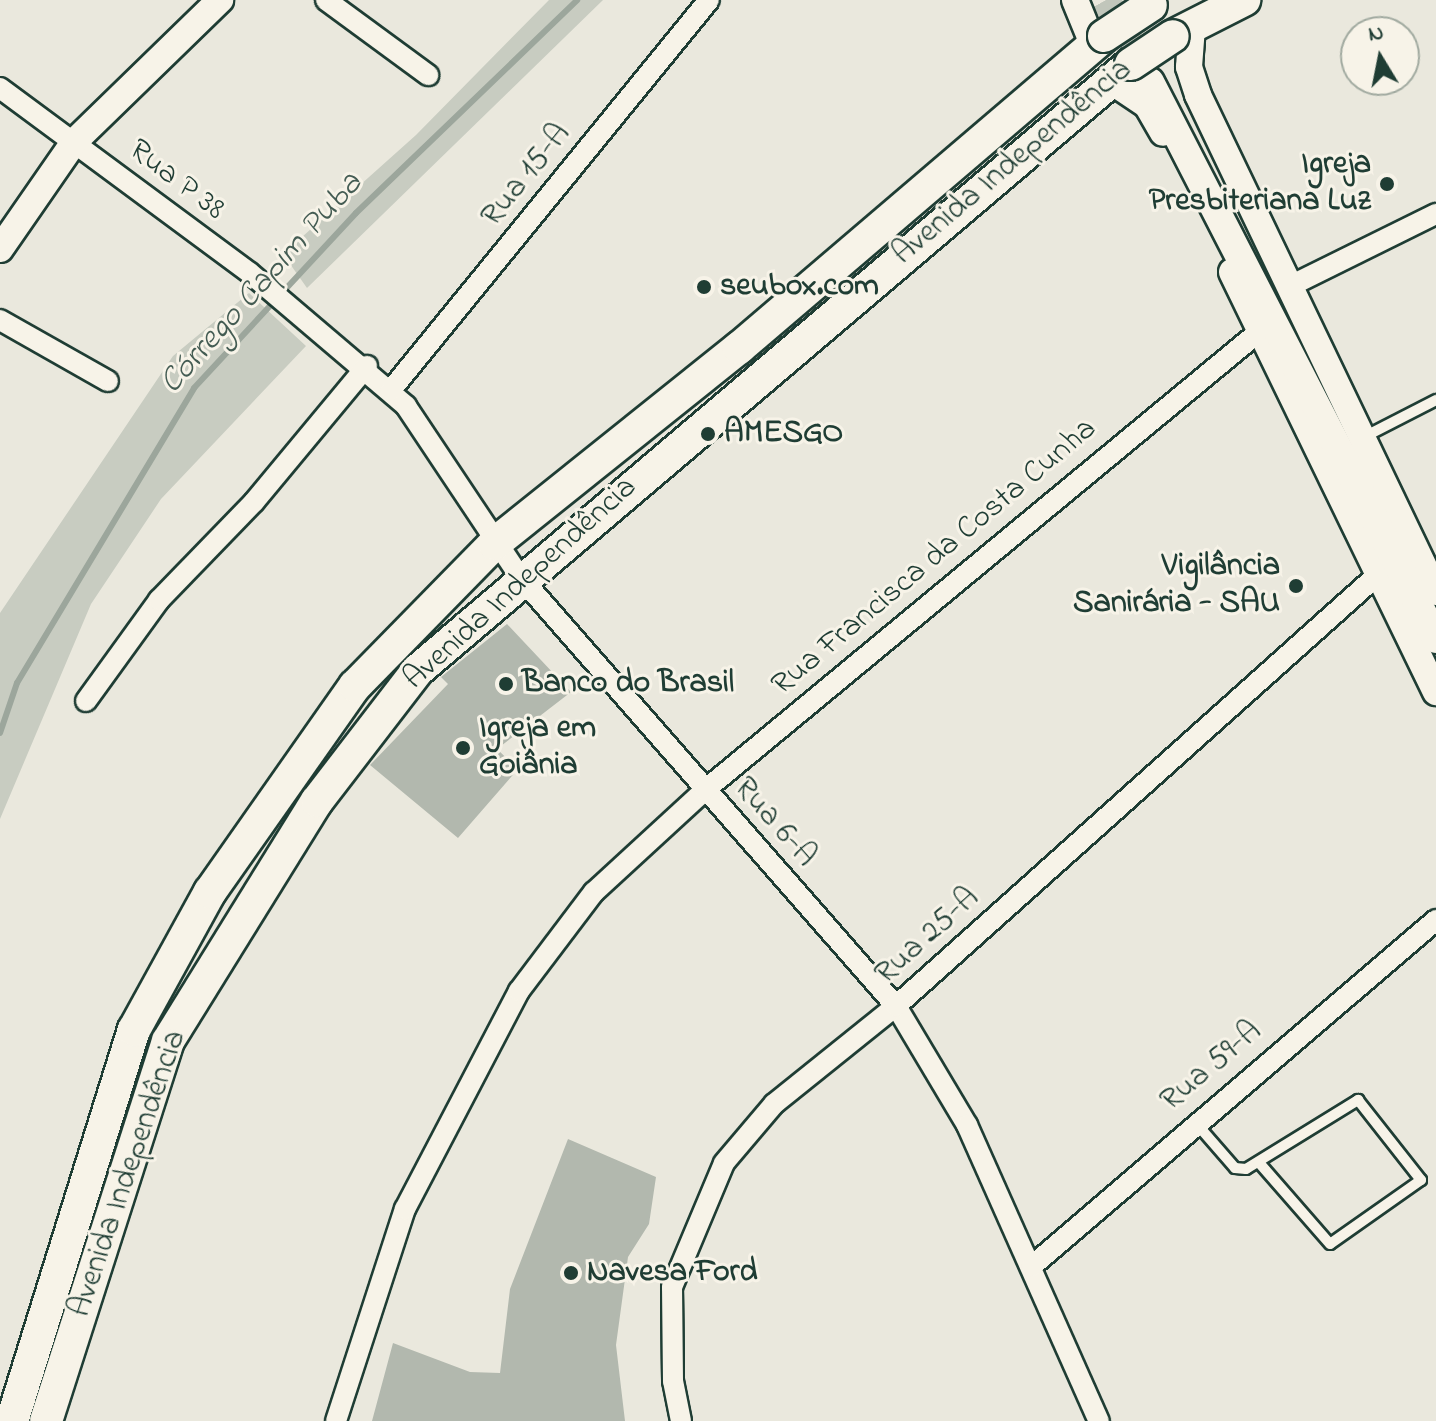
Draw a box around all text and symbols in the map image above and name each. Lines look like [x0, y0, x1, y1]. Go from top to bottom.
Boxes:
north arrow [1340, 16, 1420, 96]
text: N [1366, 17, 1386, 51]
street label: Avenida Independência [886, 52, 1140, 274]
street label: Rua 15-A [474, 117, 580, 235]
street label: Rua P 38 [120, 132, 232, 230]
place label: Igreja Presbiteriana Luz [1149, 147, 1371, 222]
water label: Córrego Capim Puba [152, 165, 372, 403]
marker: Igreja Presbiteriana Luz [1378, 175, 1396, 193]
place label: seubox.com [720, 268, 879, 306]
marker: seubox.com [695, 278, 713, 296]
street label: Rua Francisca da Costa Cunha [765, 411, 1105, 705]
place label: AMESGO [724, 415, 843, 453]
marker: AMESGO [699, 425, 717, 443]
street label: Avenida Independência [396, 469, 646, 699]
place label: Vigilância Sanirária - SAU [1073, 549, 1280, 624]
marker: Vigilância Sanirária - SAU [1287, 577, 1305, 595]
place label: Banco do Brasil [522, 665, 734, 703]
marker: Banco do Brasil [497, 675, 515, 693]
place label: Igreja em Goiânia [479, 711, 596, 786]
marker: Igreja em Goiânia [454, 739, 472, 757]
street label: Rua 6-A [724, 770, 824, 876]
street label: Rua 25-A [868, 880, 988, 994]
street label: Rua 59-A [1153, 1013, 1271, 1121]
street label: Avenida Independência [62, 1026, 196, 1322]
place label: Navesa Ford [587, 1254, 757, 1292]
marker: Navesa Ford [562, 1264, 580, 1282]

